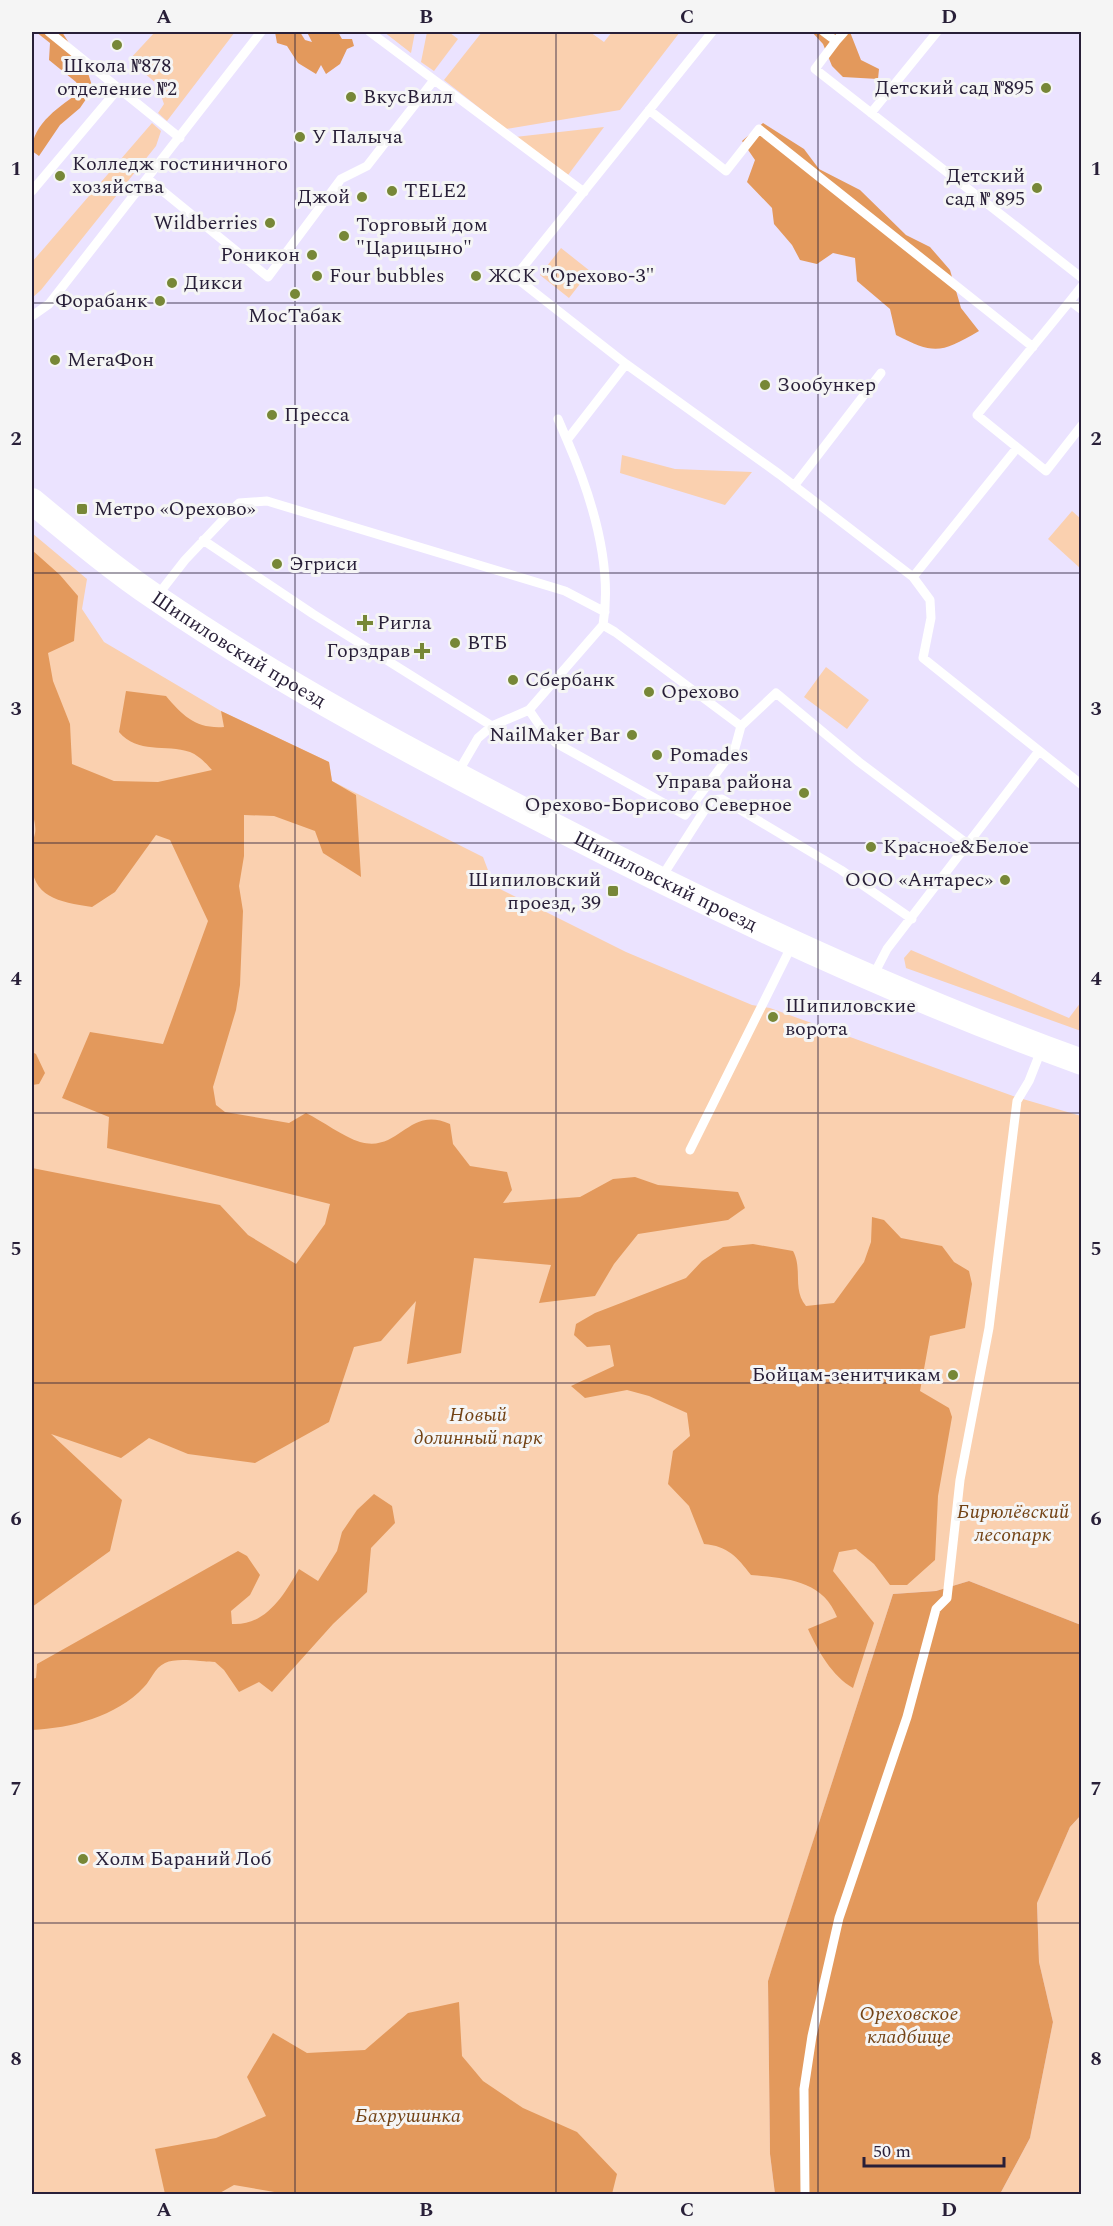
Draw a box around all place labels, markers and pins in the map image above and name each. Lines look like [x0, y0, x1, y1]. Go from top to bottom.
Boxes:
marker: Школа №878 отделение №2 [110, 38, 124, 52]
place label: Школа №878 отделение №2 [57, 51, 177, 104]
place label: Детский сад №895 [875, 73, 1034, 103]
marker: Детский сад №895 [1039, 81, 1053, 95]
place label: ВкусВилл [363, 82, 453, 112]
marker: ВкусВилл [344, 90, 358, 104]
place label: У Палыча [312, 122, 403, 152]
marker: У Палыча [293, 130, 307, 144]
place label: Колледж гостиничного хозяйcтва [72, 149, 288, 202]
place label: Детский сад № 895 [945, 161, 1025, 214]
marker: Колледж гостиничного хозяйcтва [53, 169, 67, 183]
place label: TELE2 [404, 176, 466, 206]
marker: Детский сад № 895 [1030, 181, 1044, 195]
place label: Джой [298, 182, 350, 212]
marker: TELE2 [385, 184, 399, 198]
marker: Джой [355, 190, 369, 204]
place label: Wildberries [154, 208, 258, 238]
place label: Торговый дом "Царицыно" [356, 210, 488, 263]
marker: Wildberries [263, 216, 277, 230]
marker: Торговый дом "Царицыно" [337, 229, 351, 243]
place label: Роникон [220, 240, 300, 270]
marker: Роникон [305, 248, 319, 262]
place label: Four bubbles [329, 261, 445, 291]
place label: ЖСК "Орехово-3" [488, 261, 655, 291]
place label: Дикси [184, 268, 243, 298]
marker: Four bubbles [310, 269, 324, 283]
marker: ЖСК "Орехово-3" [469, 269, 483, 283]
marker: Дикси [165, 276, 179, 290]
place label: Форабанк [56, 286, 148, 316]
marker: МосТабак [288, 287, 302, 301]
marker: Форабанк [153, 294, 167, 308]
place label: МосТабак [248, 301, 342, 331]
place label: МегаФон [67, 345, 154, 375]
marker: МегаФон [48, 353, 62, 367]
place label: Зообункер [777, 370, 876, 400]
marker: Зообункер [758, 378, 772, 392]
place label: Пресса [284, 400, 350, 430]
marker: Пресса [265, 408, 279, 422]
place label: Метро «Орехово» [94, 494, 256, 524]
marker: Метро «Орехово» [75, 502, 89, 516]
place label: Эгриси [289, 549, 358, 579]
marker: Эгриси [270, 557, 284, 571]
place label: Ригла [377, 608, 432, 638]
marker: Ригла [358, 616, 372, 630]
place label: ВТБ [467, 628, 507, 658]
place label: Горздрав [326, 636, 410, 666]
marker: ВТБ [448, 636, 462, 650]
marker: Горздрав [415, 644, 429, 658]
place label: Сбербанк [525, 665, 615, 695]
marker: Сбербанк [506, 673, 520, 687]
place label: Орехово [661, 677, 739, 707]
marker: Орехово [642, 685, 656, 699]
place label: NailMaker Bar [489, 720, 620, 750]
marker: NailMaker Bar [625, 728, 639, 742]
place label: Pomades [669, 740, 749, 770]
marker: Pomades [650, 748, 664, 762]
place label: Управа района Орехово-Борисово Северное [525, 767, 792, 820]
marker: Управа района Орехово-Борисово Северное [797, 786, 811, 800]
place label: Красное&Белое [883, 832, 1029, 862]
marker: Красное&Белое [864, 840, 878, 854]
place label: Шипиловский проезд, 39 [468, 865, 601, 918]
place label: ООО «Антарес» [845, 865, 993, 895]
marker: ООО «Антарес» [998, 873, 1012, 887]
marker: Шипиловский проезд, 39 [606, 884, 620, 898]
place label: Шипиловские ворота [785, 991, 916, 1044]
marker: Шипиловские ворота [766, 1010, 780, 1024]
place label: Бойцам-зенитчикам [752, 1360, 941, 1390]
marker: Бойцам-зенитчикам [946, 1368, 960, 1382]
place label: Холм Бараний Лоб [95, 1844, 272, 1874]
marker: Холм Бараний Лоб [76, 1852, 90, 1866]

